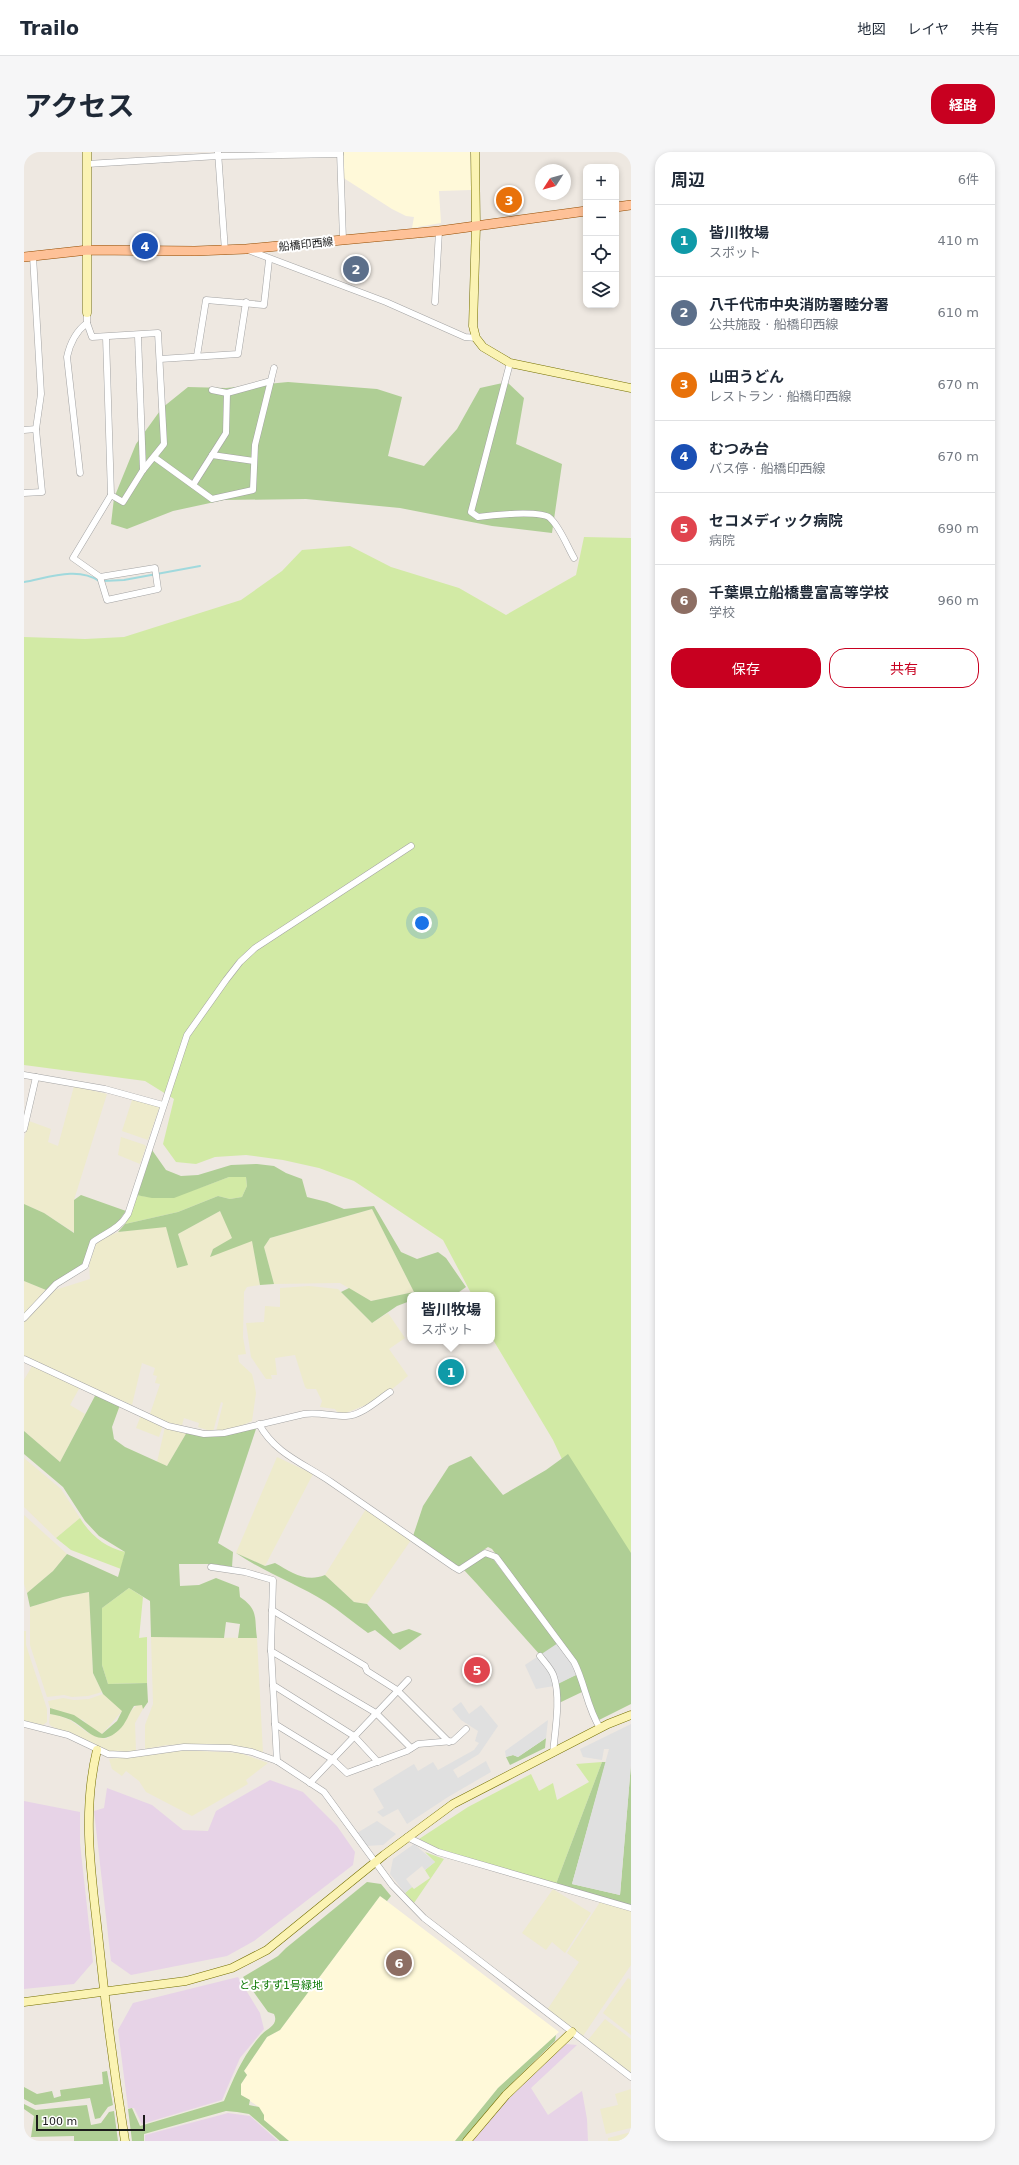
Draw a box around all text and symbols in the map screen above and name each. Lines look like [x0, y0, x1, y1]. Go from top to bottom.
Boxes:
text: Trailo [20, 17, 79, 39]
text: 地図 [857, 21, 885, 37]
text: レイヤ [907, 21, 949, 37]
text: 共有 [971, 21, 999, 37]
button: 経路 [931, 84, 995, 124]
text: アクセス [24, 90, 135, 123]
north arrow [535, 164, 571, 200]
map controls [583, 164, 619, 308]
button: + [583, 164, 619, 200]
text: 周辺 [671, 170, 705, 190]
text: 6件 [958, 172, 979, 187]
pin: 3 [496, 185, 522, 215]
button: − [583, 200, 619, 236]
text: 皆川牧場 [709, 224, 769, 242]
pin: 4 [132, 231, 158, 261]
text: 1 [679, 233, 689, 248]
text: 410 m [937, 233, 979, 248]
street label: 船橋印西線 [278, 235, 334, 254]
button: locate [583, 236, 619, 272]
text: スポット [709, 245, 761, 260]
pin: 2 [343, 254, 369, 284]
button: layers [583, 272, 619, 308]
text: 八千代市中央消防署睦分署 [709, 296, 889, 314]
text: 2 [679, 305, 689, 320]
text: 610 m [937, 305, 979, 320]
text: 公共施設 · 船橋印西線 [709, 317, 838, 332]
text: 山田うどん [709, 368, 784, 386]
text: 3 [679, 377, 689, 392]
text: 670 m [937, 377, 979, 392]
text: レストラン · 船橋印西線 [709, 389, 851, 404]
text: むつみ台 [709, 440, 769, 458]
text: 4 [679, 449, 689, 464]
text: 670 m [937, 449, 979, 464]
text: バス停 · 船橋印西線 [709, 461, 825, 476]
text: セコメディック病院 [709, 512, 843, 530]
text: 5 [679, 521, 689, 536]
text: 690 m [937, 521, 979, 536]
text: 病院 [709, 533, 735, 548]
text: 千葉県立船橋豊富高等学校 [709, 584, 889, 602]
text: 6 [679, 593, 689, 608]
text: 960 m [937, 593, 979, 608]
text: 学校 [709, 605, 735, 620]
button: 保存 [671, 648, 821, 688]
button: 共有 [829, 648, 979, 688]
your location [412, 913, 432, 933]
popup [407, 1292, 495, 1344]
text: 皆川牧場 [421, 1301, 481, 1319]
text: スポット [421, 1322, 473, 1337]
pin: 1 [438, 1357, 464, 1387]
pin: 5 [464, 1655, 490, 1685]
pin: 6 [386, 1948, 412, 1978]
park label: とよすず1号緑地 [239, 1979, 323, 1992]
scale bar [36, 2113, 145, 2132]
text: 100 m [42, 2115, 77, 2128]

